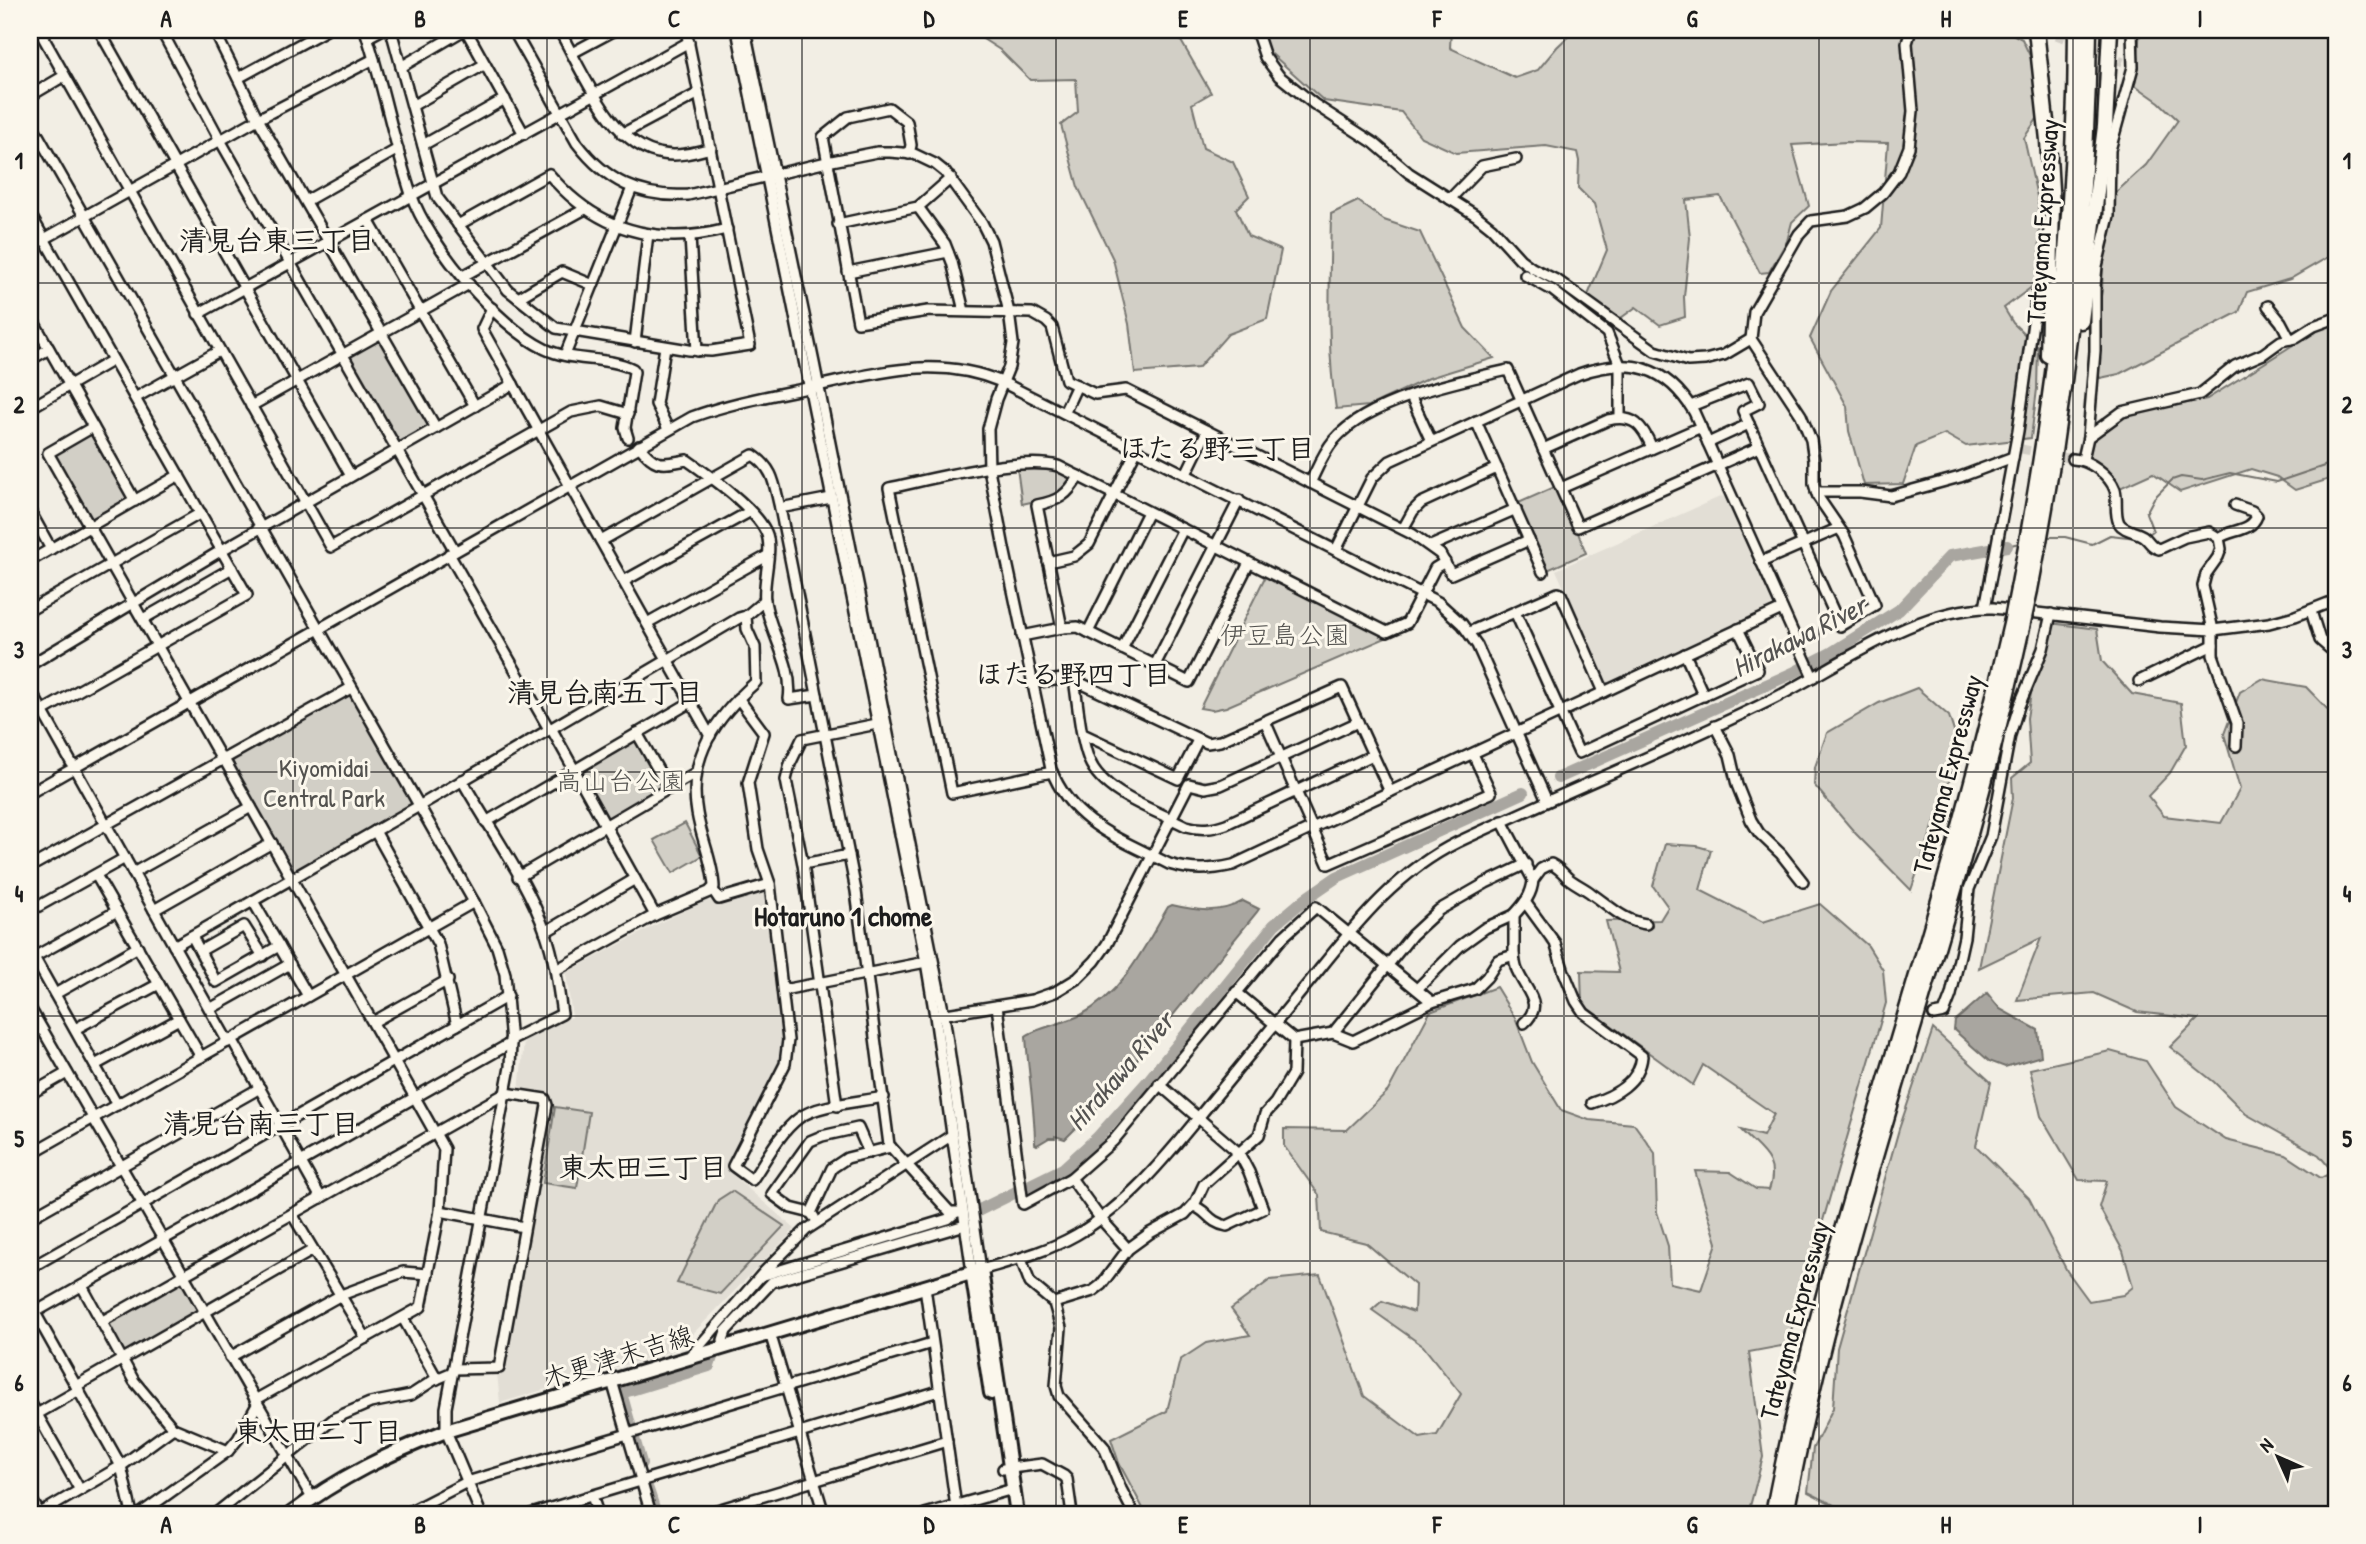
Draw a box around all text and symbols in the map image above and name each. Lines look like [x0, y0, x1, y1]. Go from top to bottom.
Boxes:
text: A [160, 3, 172, 34]
text: B [414, 3, 426, 34]
text: C [668, 3, 680, 34]
text: D [924, 3, 936, 34]
text: E [1178, 3, 1189, 34]
text: F [1432, 3, 1443, 34]
text: G [1686, 3, 1698, 34]
text: H [1941, 3, 1952, 34]
text: I [2197, 3, 2203, 34]
street label: Tateyama Expressway [2017, 118, 2067, 324]
text: 1 [15, 145, 23, 176]
text: 1 [2343, 145, 2351, 176]
district label: 清見台東三丁目 [179, 221, 375, 259]
text: 2 [14, 389, 25, 420]
text: 2 [2342, 389, 2353, 420]
district label: ほたる野三丁目 [1119, 429, 1315, 467]
water label: Hirakawa River [1725, 584, 1876, 686]
park label: 伊豆島公園 [1220, 617, 1350, 652]
text: 3 [14, 634, 24, 665]
text: 3 [2342, 634, 2352, 665]
district label: ほたる野四丁目 [975, 655, 1171, 693]
street label: Tateyama Expressway [1904, 671, 1990, 877]
district label: 清見台南五丁目 [507, 673, 703, 711]
park label: Kiyomidai Central Park [263, 750, 385, 815]
park label: 高山台公園 [556, 763, 686, 798]
text: 4 [15, 878, 24, 909]
text: 4 [2343, 878, 2352, 909]
district label: Hotaruno 1 chome [754, 897, 933, 935]
water label: Hirakawa River [1058, 1001, 1184, 1139]
district label: 清見台南三丁目 [163, 1104, 359, 1142]
text: 5 [14, 1123, 24, 1154]
text: 5 [2342, 1123, 2352, 1154]
district label: 東太田三丁目 [559, 1148, 727, 1186]
street label: Tateyama Expressway [1751, 1217, 1837, 1423]
street label: 木更津末吉線 [538, 1316, 698, 1396]
text: 6 [14, 1367, 24, 1398]
text: 6 [2342, 1367, 2352, 1398]
district label: 東太田二丁目 [234, 1412, 402, 1450]
north arrow [2244, 1422, 2314, 1492]
text: N [2253, 1432, 2279, 1458]
text: A [160, 1509, 172, 1540]
text: B [414, 1509, 426, 1540]
text: C [668, 1509, 680, 1540]
text: D [924, 1509, 936, 1540]
text: E [1178, 1509, 1189, 1540]
text: F [1432, 1509, 1443, 1540]
text: G [1686, 1509, 1698, 1540]
text: H [1941, 1509, 1952, 1540]
text: I [2197, 1509, 2203, 1540]

